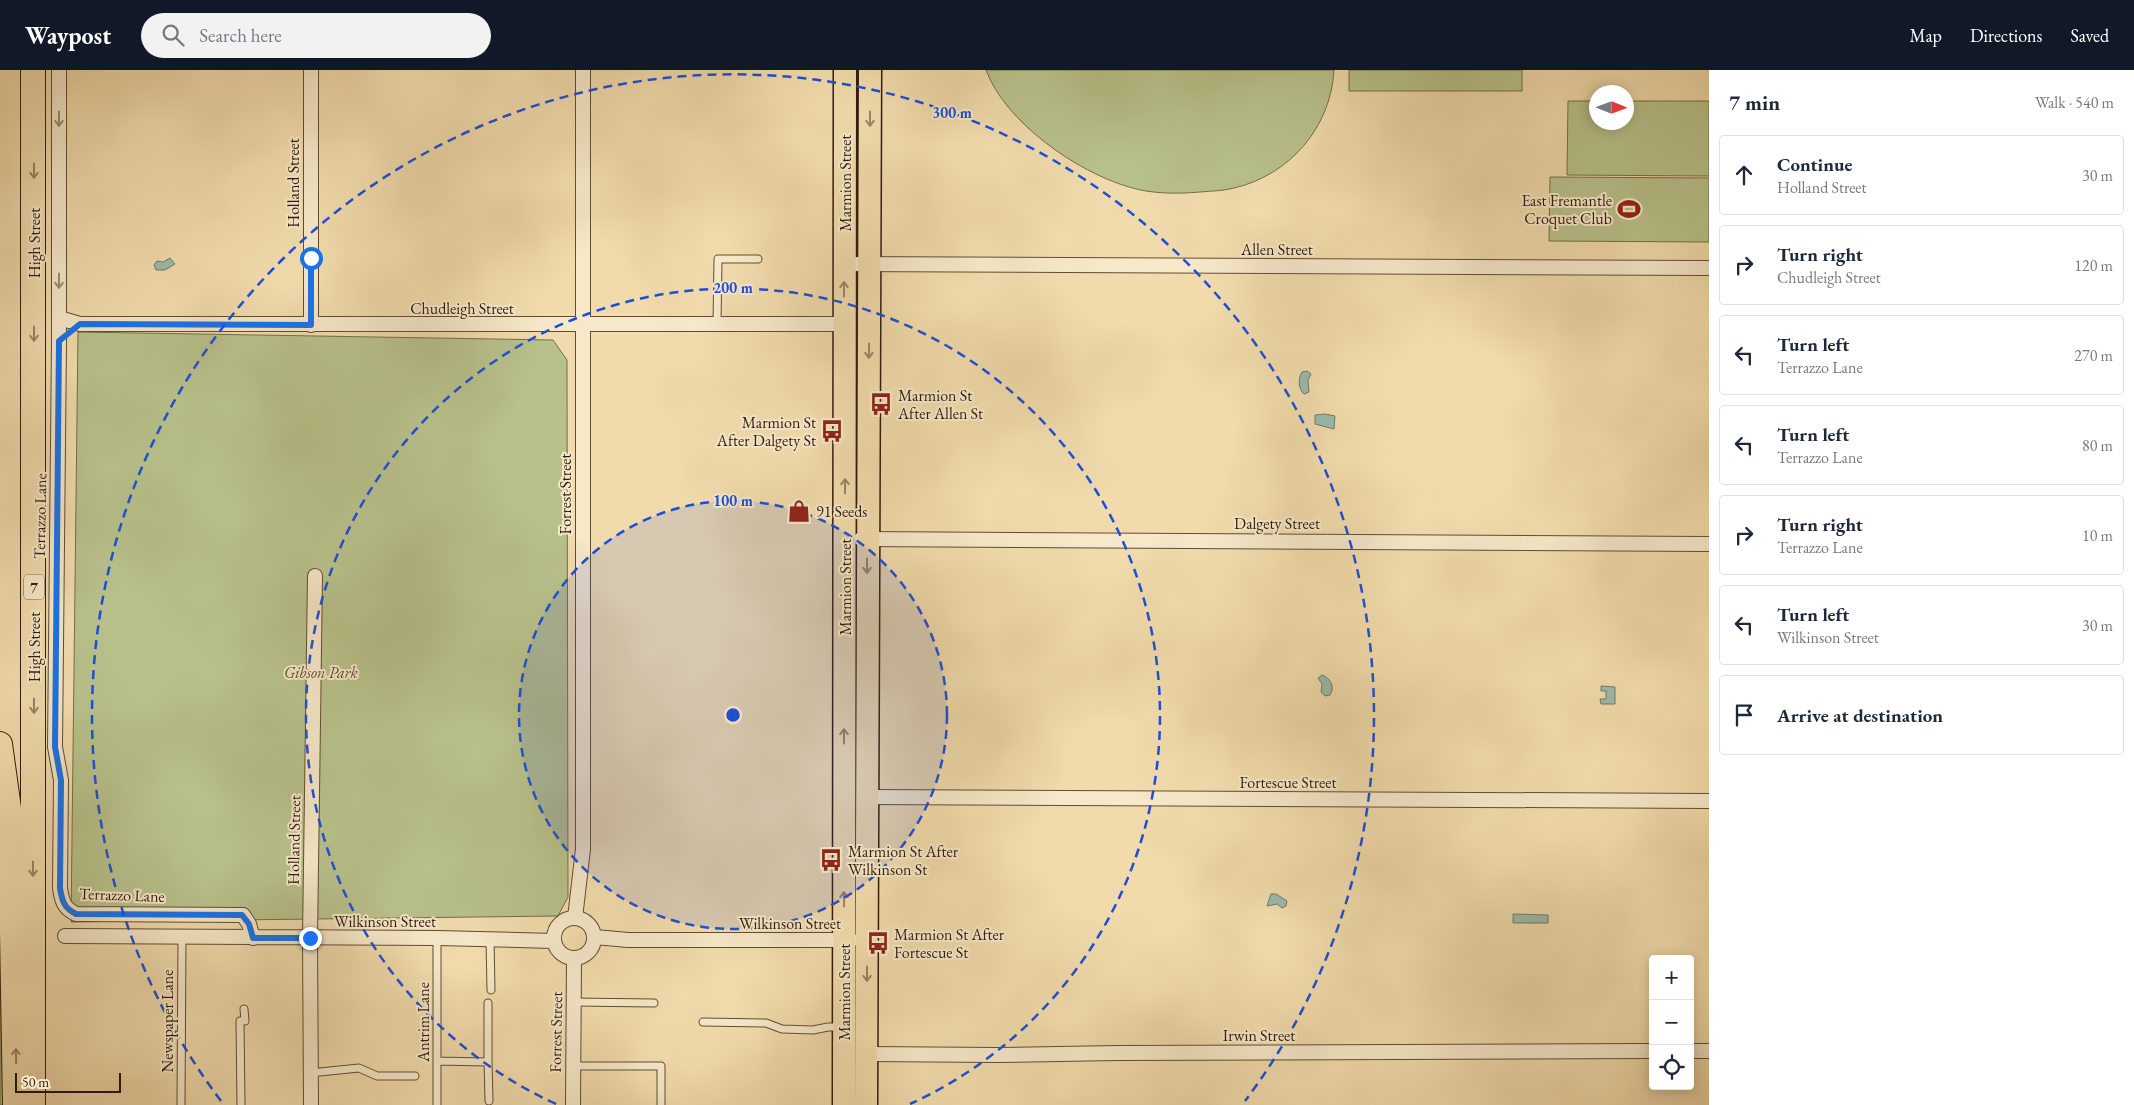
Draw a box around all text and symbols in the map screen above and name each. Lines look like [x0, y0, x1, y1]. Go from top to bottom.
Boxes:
search box [141, 13, 491, 58]
text: Waypost [25, 20, 111, 51]
icon: search [159, 21, 187, 49]
text: Search here [199, 23, 282, 48]
text: Map [1910, 24, 1942, 47]
text: Directions [1970, 24, 2042, 47]
text: Saved [2070, 24, 2109, 47]
north arrow [1589, 85, 1634, 130]
text: 7 min [1729, 89, 1780, 116]
text: Walk · 540 m [2035, 92, 2114, 113]
text: 300 m [932, 103, 972, 122]
one-way arrow [54, 110, 64, 126]
one-way arrow [865, 110, 875, 126]
street label: Marmion Street [835, 135, 856, 231]
street label: Holland Street [283, 138, 304, 228]
text: Continue [1777, 152, 1852, 177]
icon: ahead [1730, 161, 1758, 189]
one-way arrow [29, 162, 39, 179]
text: 30 m [2082, 165, 2113, 186]
text: Holland Street [1777, 177, 1867, 198]
place label: East Fremantle Croquet Club [1521, 190, 1612, 229]
sports icon: East Fremantle Croquet Club [1616, 196, 1642, 222]
street label: High Street [24, 208, 45, 278]
street label: Allen Street [1240, 239, 1313, 260]
text: Turn right [1777, 242, 1863, 267]
route start [300, 247, 323, 270]
icon: right [1730, 251, 1758, 279]
text: 120 m [2074, 255, 2113, 276]
text: Chudleigh Street [1777, 267, 1881, 288]
one-way arrow [54, 272, 64, 289]
text: 200 m [713, 278, 753, 297]
one-way arrow [839, 281, 849, 298]
street label: Chudleigh Street [410, 298, 514, 319]
one-way arrow [29, 325, 39, 341]
text: Turn left [1777, 332, 1849, 357]
icon: left [1730, 341, 1758, 369]
one-way arrow [864, 342, 874, 359]
text: 270 m [2074, 345, 2113, 366]
text: Terrazzo Lane [1777, 357, 1863, 378]
place label: Marmion St After Allen St [897, 385, 983, 424]
bus stop icon: Marmion St After Allen St [868, 391, 894, 417]
place label: Marmion St After Dalgety St [716, 412, 816, 451]
bus stop icon: Marmion St After Dalgety St [819, 418, 845, 444]
text: Turn left [1777, 422, 1849, 447]
icon: left [1730, 431, 1758, 459]
text: 80 m [2082, 435, 2113, 456]
text: Terrazzo Lane [1777, 447, 1863, 468]
street label: Forrest Street [555, 453, 576, 535]
street label: Terrazzo Lane [29, 473, 51, 559]
one-way arrow [840, 479, 850, 495]
text: 100 m [713, 491, 753, 510]
shop icon: 91 Seeds [786, 498, 812, 524]
place label: 91 Seeds [816, 501, 867, 522]
text: Turn right [1777, 512, 1863, 537]
street label: Dalgety Street [1234, 513, 1320, 534]
icon: right [1730, 521, 1758, 549]
text: 10 m [2082, 525, 2113, 546]
text: Terrazzo Lane [1777, 537, 1863, 558]
street label: Marmion Street [835, 539, 856, 635]
one-way arrow [862, 558, 872, 574]
road number: 7 [24, 574, 44, 600]
text: Turn left [1777, 602, 1849, 627]
icon: left [1730, 611, 1758, 639]
street label: High Street [24, 612, 45, 682]
text: 30 m [2082, 615, 2113, 636]
text: Wilkinson Street [1777, 627, 1879, 648]
park label: Gibson Park [284, 662, 359, 683]
one-way arrow [29, 698, 39, 714]
icon: arrive [1730, 701, 1758, 729]
text: Arrive at destination [1777, 703, 1943, 728]
centre of rings [724, 706, 742, 724]
one-way arrow [839, 729, 849, 745]
street label: Fortescue Street [1240, 772, 1336, 793]
street label: Holland Street [283, 795, 305, 885]
place label: Marmion St After Wilkinson St [848, 841, 959, 880]
bus stop icon: Marmion St After Wilkinson St [818, 847, 844, 873]
one-way arrow [28, 860, 38, 876]
street label: Terrazzo Lane [79, 883, 165, 907]
one-way arrow [839, 891, 849, 908]
street label: Wilkinson Street [334, 911, 436, 932]
street label: Wilkinson Street [739, 913, 841, 934]
place label: Marmion St After Fortescue St [894, 924, 1005, 963]
route end [299, 927, 322, 950]
bus stop icon: Marmion St After Fortescue St [865, 930, 891, 956]
street label: Marmion Street [834, 944, 855, 1040]
map controls [1649, 955, 1694, 1090]
button: + [1649, 955, 1694, 1000]
one-way arrow [862, 965, 871, 981]
street label: Newspaper Lane [157, 970, 178, 1072]
street label: Antrim Lane [413, 982, 434, 1063]
street label: Forrest Street [545, 991, 567, 1073]
button: − [1649, 1000, 1694, 1045]
street label: Irwin Street [1223, 1025, 1295, 1046]
button: locate [1649, 1045, 1694, 1090]
one-way arrow [11, 1049, 20, 1065]
scale bar [15, 1070, 121, 1093]
text: 50 m [22, 1073, 49, 1091]

